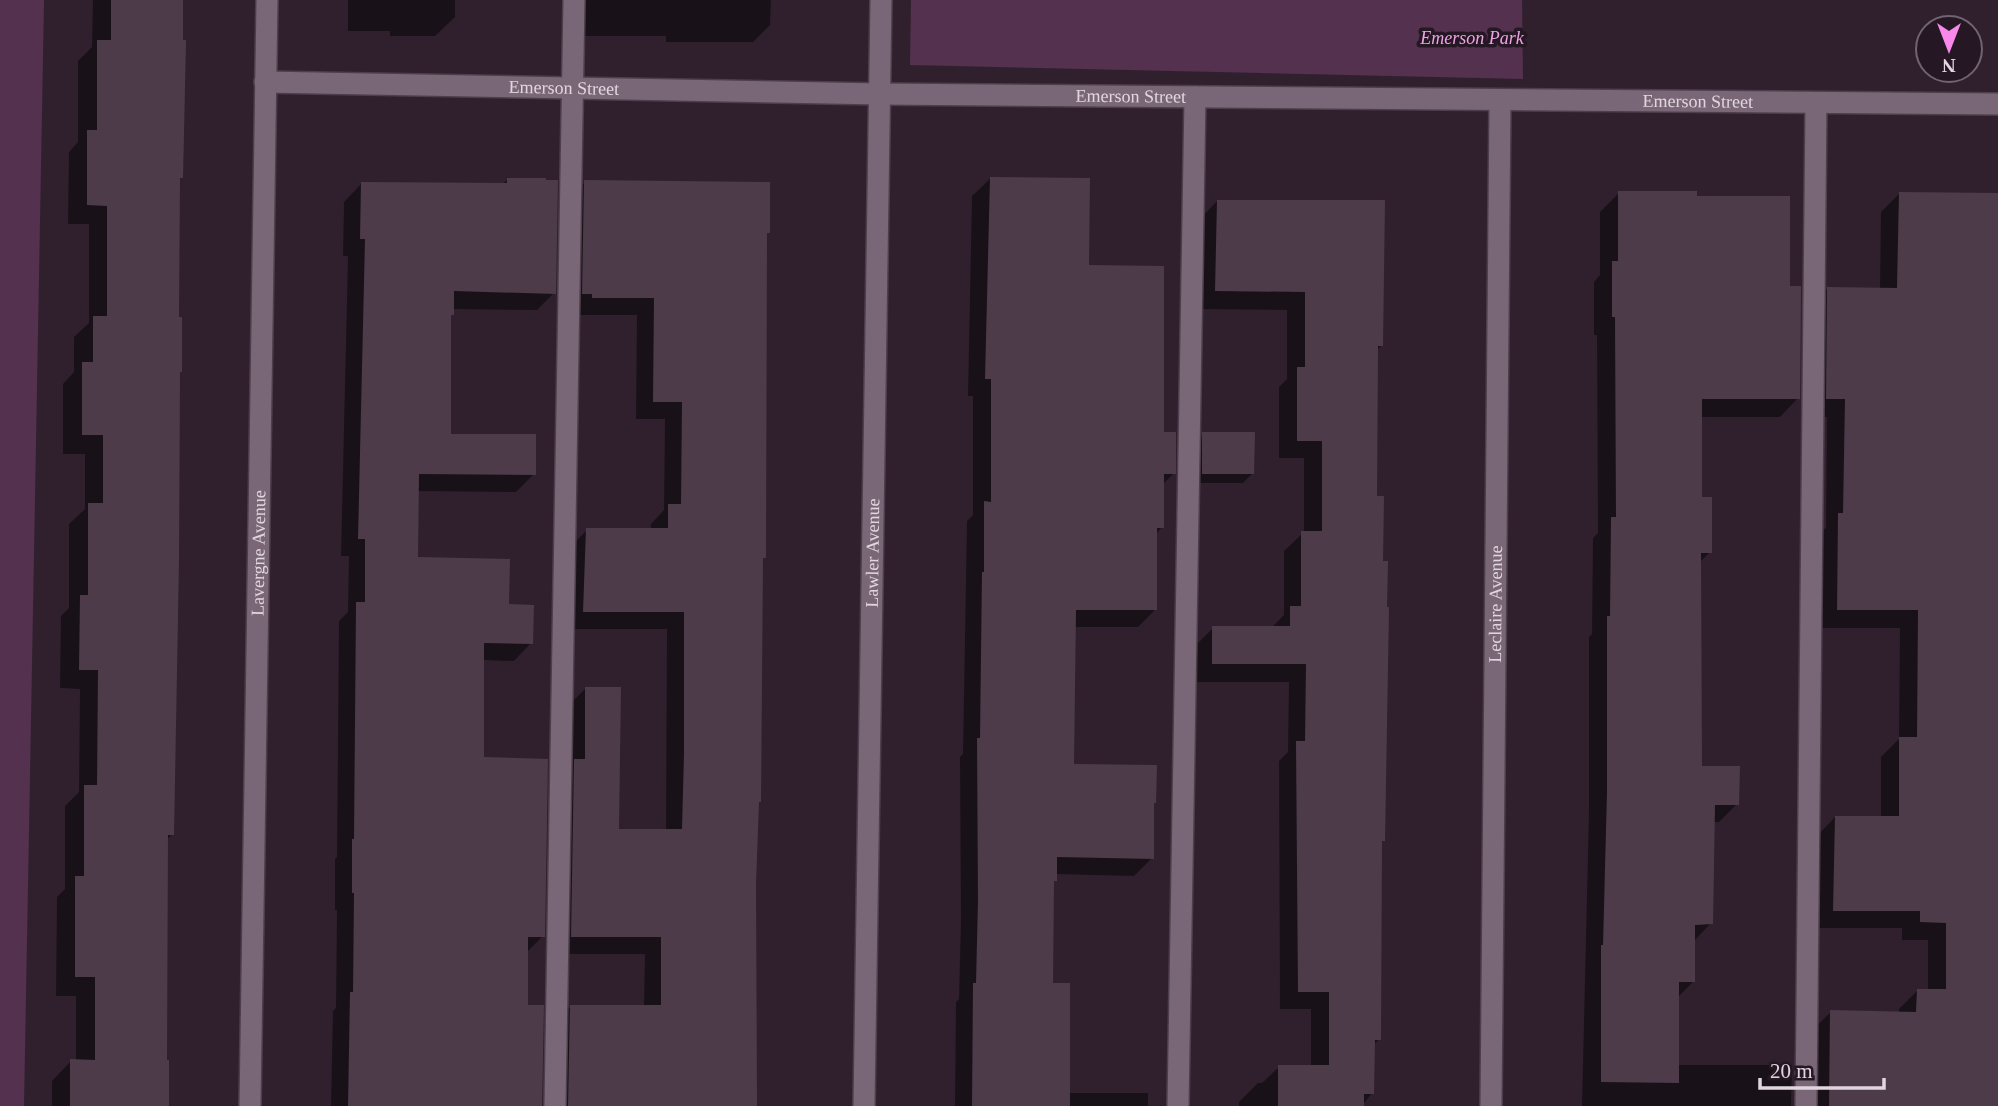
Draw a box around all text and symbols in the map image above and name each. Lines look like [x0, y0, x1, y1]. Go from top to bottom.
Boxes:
north arrow [1914, 14, 1984, 84]
park label: Emerson Park [1419, 28, 1525, 48]
text: N [1942, 55, 1956, 76]
street label: Emerson Street [508, 77, 619, 99]
street label: Emerson Street [1075, 86, 1186, 107]
street label: Emerson Street [1642, 91, 1753, 112]
street label: Lavergne Avenue [248, 490, 269, 616]
street label: Lawler Avenue [862, 498, 883, 608]
street label: Leclaire Avenue [1485, 545, 1506, 663]
scale bar [1760, 1046, 1884, 1090]
text: 20 m [1770, 1059, 1813, 1083]

